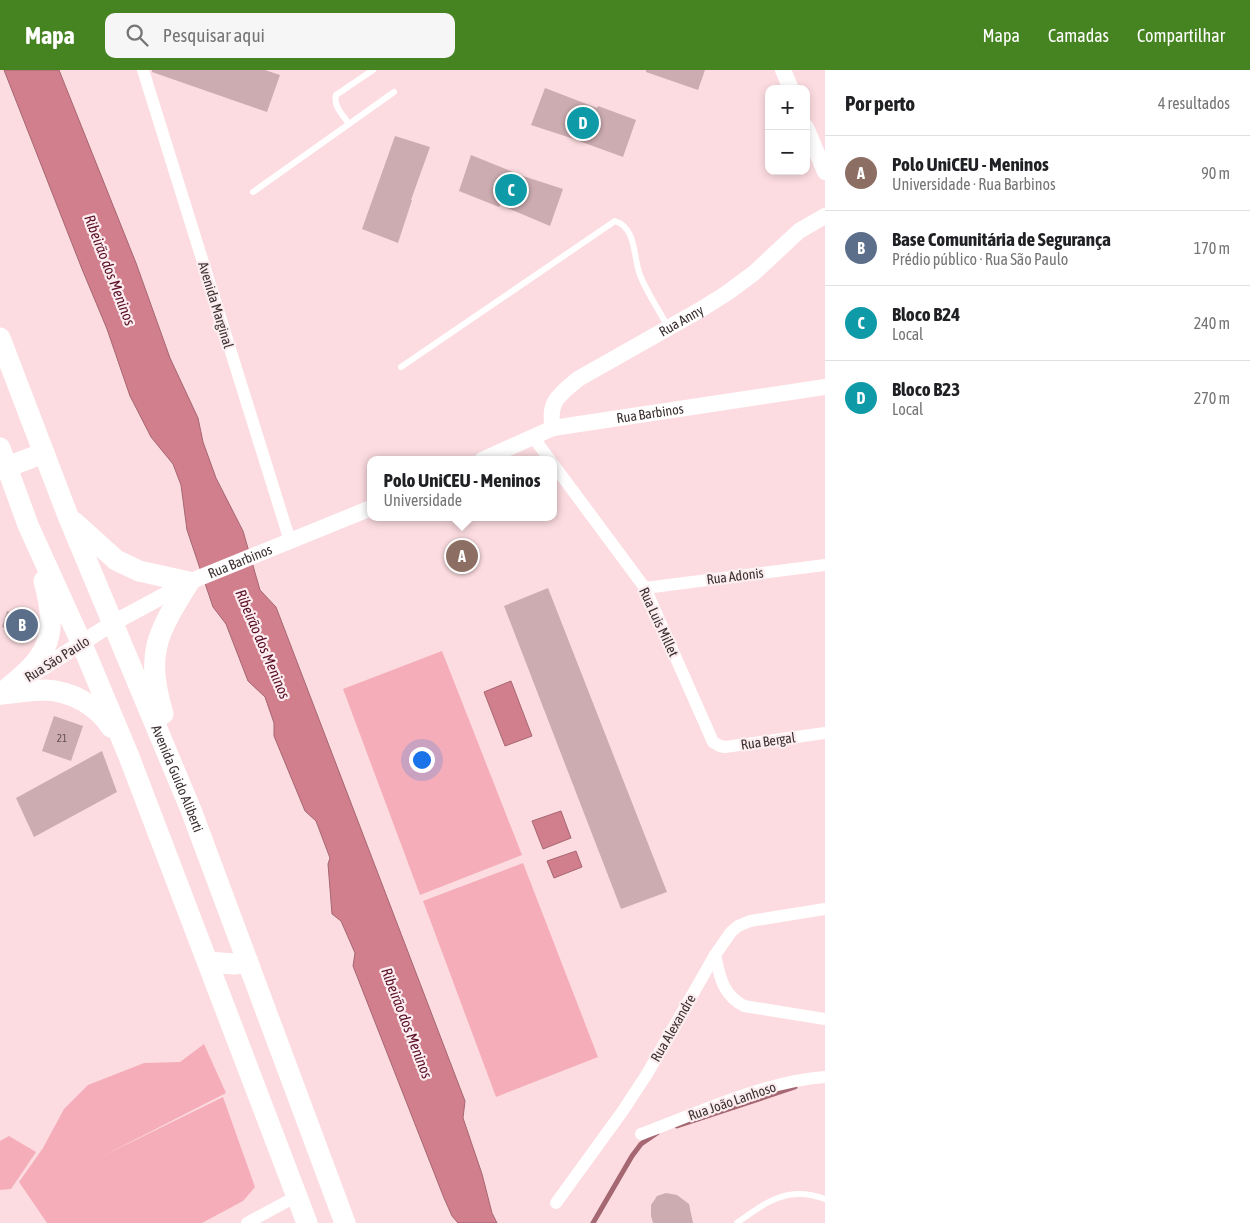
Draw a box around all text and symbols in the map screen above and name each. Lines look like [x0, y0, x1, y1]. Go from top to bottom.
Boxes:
search box [105, 13, 455, 58]
icon: search [123, 21, 151, 49]
text: Mapa [25, 22, 75, 49]
text: Pesquisar aqui [163, 24, 265, 46]
text: Mapa [983, 25, 1020, 46]
text: Camadas [1048, 25, 1109, 46]
text: Compartilhar [1137, 25, 1225, 46]
map controls [765, 85, 810, 175]
button: + [765, 85, 810, 130]
text: Por perto [845, 91, 915, 115]
text: 4 resultados [1158, 94, 1230, 112]
pin: D [567, 104, 599, 142]
button: − [765, 130, 810, 175]
text: Polo UniCEU - Meninos [892, 153, 1049, 175]
text: A [857, 164, 865, 182]
text: 90 m [1201, 164, 1230, 182]
pin: C [495, 171, 527, 209]
text: Universidade · Rua Barbinos [892, 175, 1056, 193]
water label: Ribeirão dos Meninos [81, 212, 139, 328]
text: Base Comunitária de Segurança [892, 228, 1111, 250]
text: B [857, 239, 865, 257]
text: 170 m [1194, 239, 1230, 257]
text: Prédio público · Rua São Paulo [892, 250, 1068, 268]
street label: Avenida Marginal [195, 260, 237, 351]
street label: Rua Anny [656, 302, 706, 340]
text: Bloco B24 [892, 303, 960, 325]
text: C [857, 314, 865, 332]
text: 240 m [1194, 314, 1230, 332]
text: Local [892, 325, 923, 343]
text: Bloco B23 [892, 378, 960, 400]
text: D [857, 389, 865, 407]
text: 270 m [1194, 389, 1230, 407]
street label: Rua Barbinos [615, 400, 685, 426]
text: Local [892, 400, 923, 418]
popup [367, 456, 557, 521]
text: Polo UniCEU - Meninos [384, 469, 540, 491]
text: Universidade [384, 491, 462, 509]
pin: A [446, 537, 478, 575]
street label: Rua Barbinos [206, 541, 274, 581]
street label: Rua Adonis [706, 565, 764, 587]
street label: Rua Luis Millet [636, 585, 682, 659]
water label: Ribeirão dos Meninos [232, 587, 294, 701]
pin: B [6, 606, 38, 644]
street label: Rua São Paulo [22, 633, 92, 685]
street label: Avenida Guido Aliberti [148, 722, 207, 834]
street label: Rua Bergal [740, 729, 797, 753]
house number: 21 [57, 732, 67, 744]
your location [409, 747, 435, 773]
water label: Ribeirão dos Meninos [378, 965, 436, 1081]
street label: Rua Alexandre [647, 992, 699, 1064]
street label: Rua João Lanhoso [686, 1078, 778, 1124]

